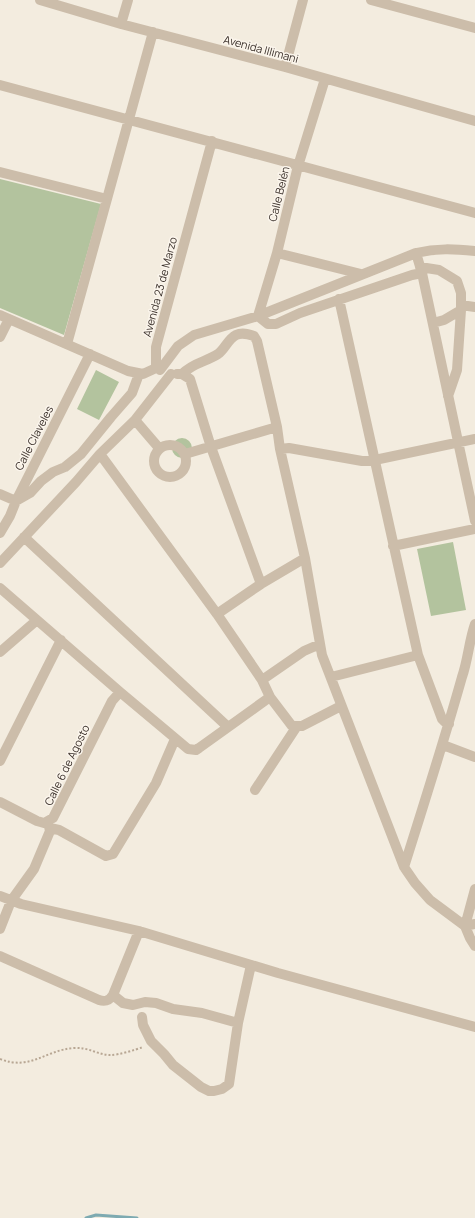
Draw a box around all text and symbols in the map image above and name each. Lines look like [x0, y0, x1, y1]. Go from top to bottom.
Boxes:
street label: Avenida Illimani [222, 31, 300, 66]
street label: Calle Belén [264, 165, 293, 223]
street label: Avenida 23 de Marzo [139, 235, 180, 339]
street label: Calle Claveles [11, 403, 56, 473]
street label: Calle 6 de Agosto [40, 721, 93, 808]

